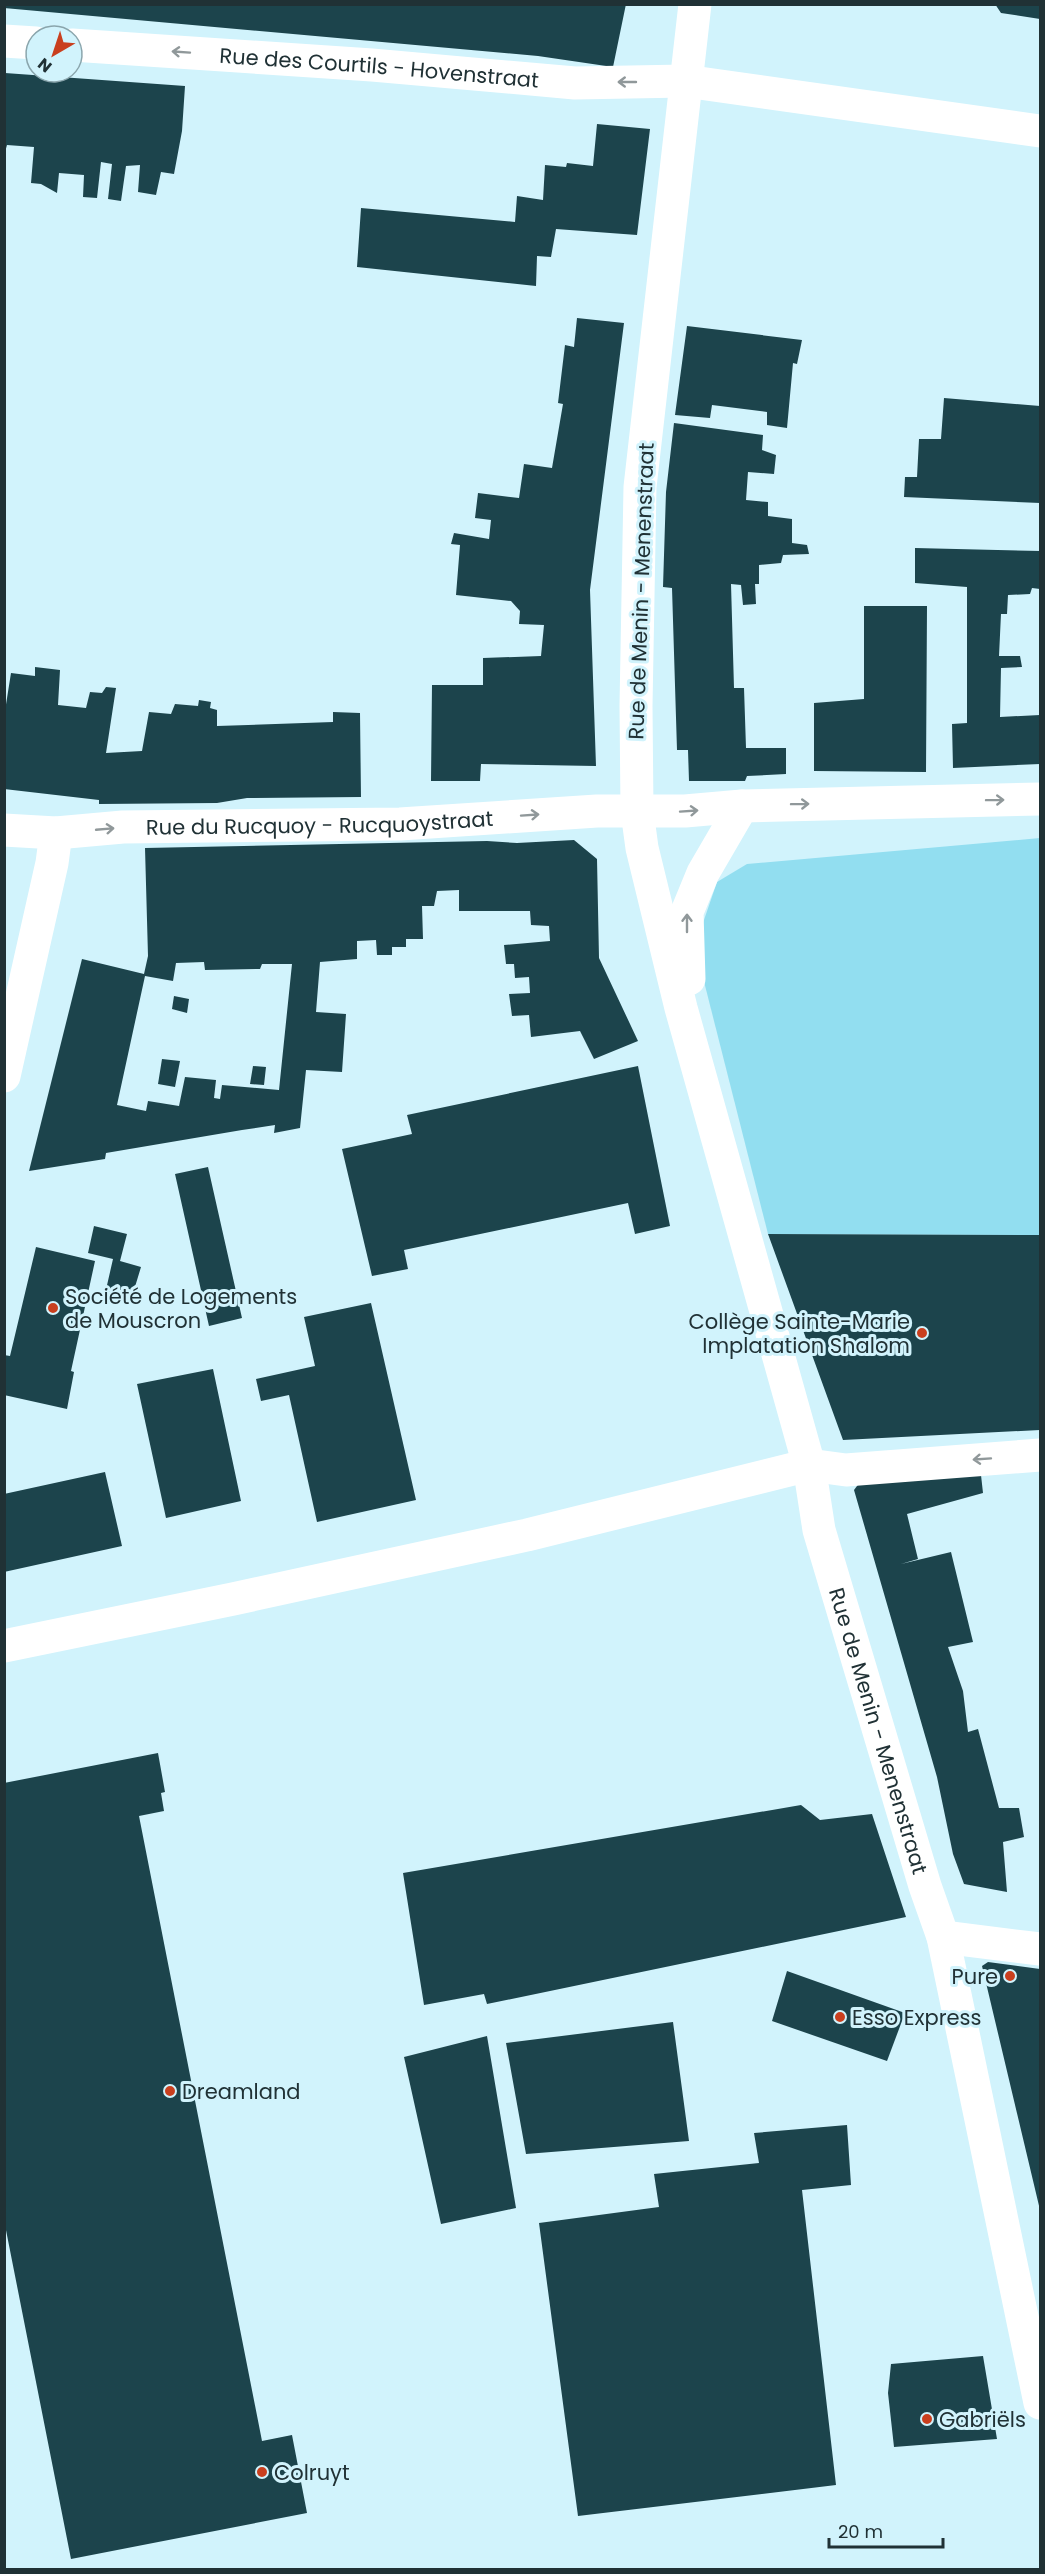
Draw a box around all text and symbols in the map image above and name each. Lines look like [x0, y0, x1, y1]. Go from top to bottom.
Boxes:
north arrow [24, 24, 84, 84]
street label: Rue des Courtils - Hovenstraat [219, 40, 540, 94]
one-way arrow [172, 47, 191, 58]
text: N [33, 53, 57, 78]
one-way arrow [617, 76, 637, 88]
street label: Rue de Menin - Menenstraat [621, 442, 661, 740]
one-way arrow [985, 794, 1005, 805]
one-way arrow [790, 798, 810, 810]
street label: Rue du Rucquoy - Rucquoystraat [146, 803, 494, 841]
one-way arrow [679, 805, 699, 816]
one-way arrow [520, 810, 540, 821]
one-way arrow [94, 823, 114, 834]
one-way arrow [681, 913, 693, 933]
place label: Société de Logements de Mouscron [65, 1282, 297, 1335]
marker: Société de Logements de Mouscron [46, 1301, 60, 1315]
place label: Collège Sainte-Marie Implatation Shalom [689, 1307, 910, 1360]
marker: Collège Sainte-Marie Implatation Shalom [915, 1326, 929, 1340]
one-way arrow [973, 1454, 993, 1465]
street label: Rue de Menin - Menenstraat [822, 1584, 935, 1877]
place label: Pure [952, 1962, 998, 1991]
marker: Pure [1003, 1969, 1017, 1983]
place label: Esso Express [852, 2003, 982, 2032]
marker: Esso Express [833, 2010, 847, 2024]
place label: Dreamland [182, 2077, 301, 2106]
marker: Dreamland [163, 2084, 177, 2098]
place label: Gabriëls [939, 2405, 1026, 2434]
marker: Gabriëls [920, 2412, 934, 2426]
place label: Colruyt [274, 2458, 350, 2487]
marker: Colruyt [255, 2465, 269, 2479]
scale bar [829, 2511, 943, 2549]
text: 20 m [838, 2519, 883, 2544]

